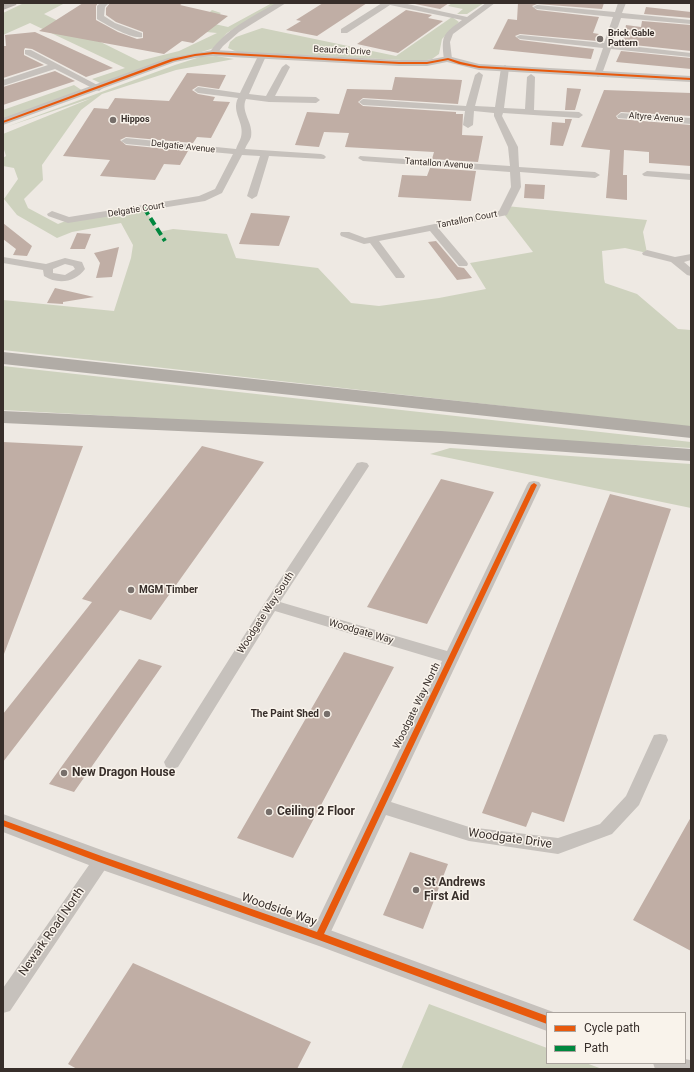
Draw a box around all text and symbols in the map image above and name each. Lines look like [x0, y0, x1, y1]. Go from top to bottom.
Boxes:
place label: Brick Gable Pattern [608, 29, 654, 50]
marker: Brick Gable Pattern [595, 34, 605, 44]
street label: Beaufort Drive [313, 44, 371, 58]
street label: Altyre Avenue [628, 111, 684, 125]
marker: Hippos [108, 115, 118, 125]
place label: Hippos [121, 115, 150, 125]
street label: Delgatie Avenue [150, 138, 216, 156]
street label: Tantallon Avenue [404, 156, 474, 172]
street label: Delgatie Court [107, 200, 165, 220]
street label: Tantallon Court [436, 209, 498, 231]
street label: Woodgate Way South [235, 570, 297, 656]
place label: MGM Timber [139, 584, 198, 596]
marker: MGM Timber [126, 585, 136, 595]
street label: Woodgate Way [327, 617, 395, 647]
street label: Woodgate Way North [391, 661, 443, 751]
place label: The Paint Shed [251, 708, 319, 720]
marker: The Paint Shed [322, 709, 332, 719]
place label: New Dragon House [72, 766, 175, 780]
marker: New Dragon House [59, 768, 69, 778]
place label: Ceiling 2 Floor [277, 805, 355, 819]
marker: Ceiling 2 Floor [264, 807, 274, 817]
street label: Woodgate Drive [467, 826, 553, 852]
place label: St Andrews First Aid [424, 876, 486, 904]
street label: Newark Road North [16, 885, 88, 979]
marker: St Andrews First Aid [411, 885, 421, 895]
street label: Woodside Way [239, 890, 319, 930]
legend [546, 1012, 686, 1064]
text: Cycle path [584, 1021, 640, 1035]
text: Path [584, 1041, 609, 1055]

